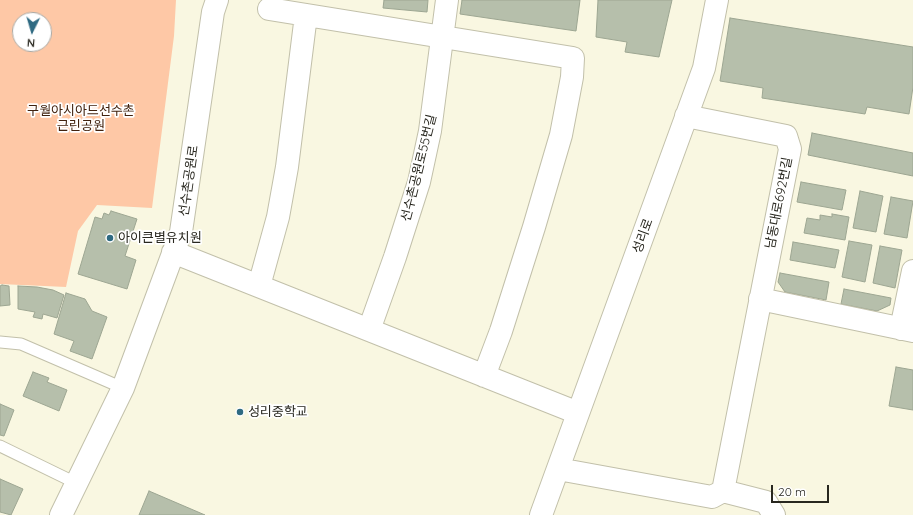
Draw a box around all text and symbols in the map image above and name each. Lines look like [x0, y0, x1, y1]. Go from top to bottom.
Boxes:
north arrow [12, 12, 52, 52]
text: N [26, 36, 36, 50]
park label: 구월아시아드선수촌 근린공원 [27, 103, 135, 134]
street label: 선수촌공원로55번길 [398, 113, 440, 223]
street label: 선수촌공원로 [176, 144, 202, 218]
street label: 남동대로692번길 [762, 156, 796, 250]
street label: 성리로 [630, 216, 656, 256]
place label: 아이큰별유치원 [118, 230, 202, 246]
marker: 아이큰별유치원 [105, 233, 115, 243]
place label: 성리중학교 [248, 404, 308, 420]
marker: 성리중학교 [235, 407, 245, 417]
scale bar [773, 477, 831, 503]
text: 20 m [778, 484, 806, 499]

